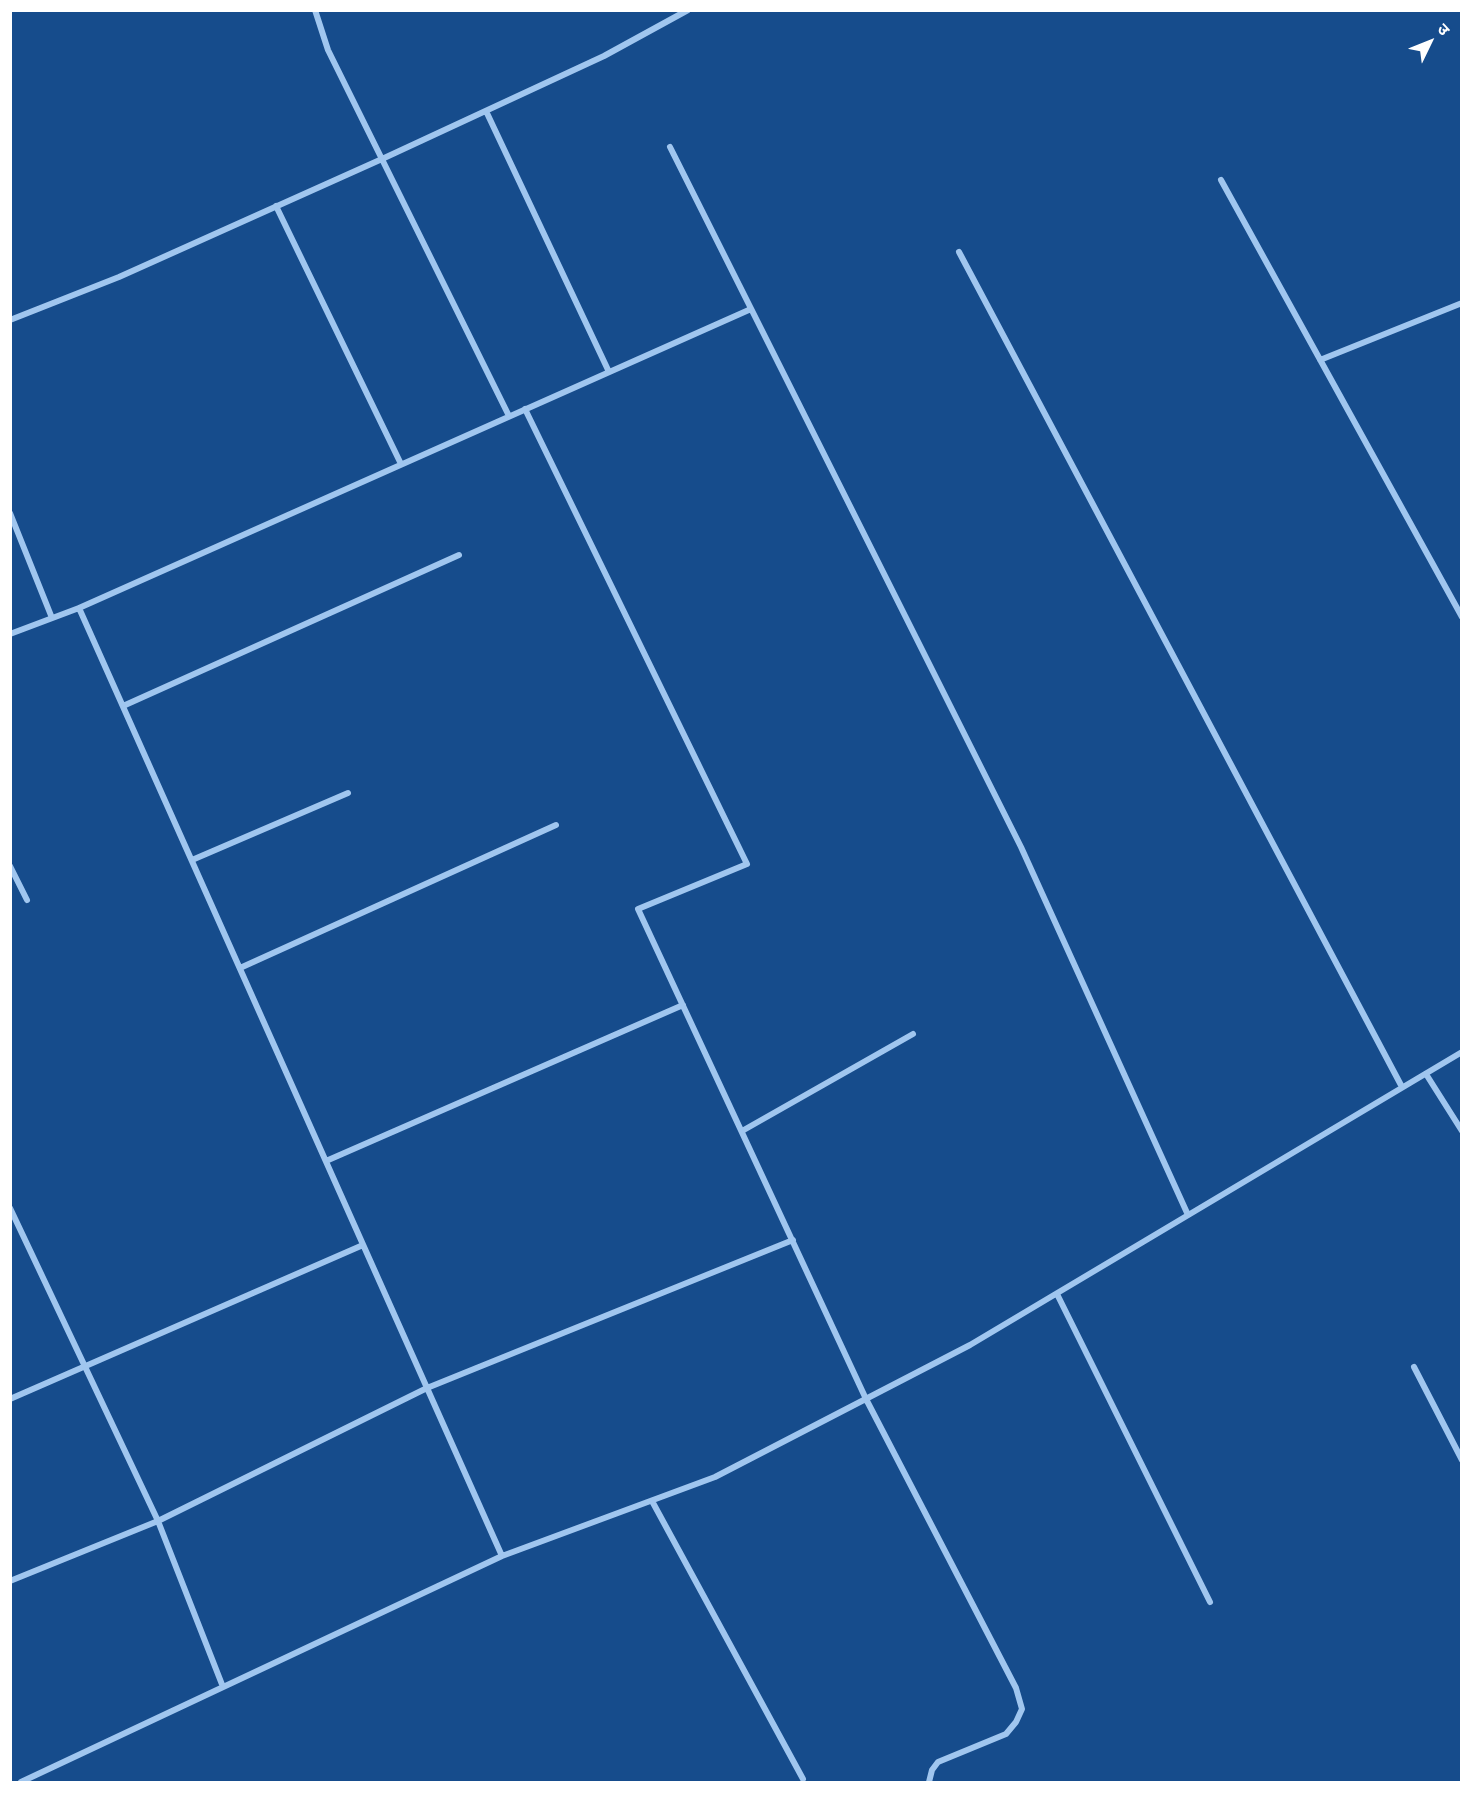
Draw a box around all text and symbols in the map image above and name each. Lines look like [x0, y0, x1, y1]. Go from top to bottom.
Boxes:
north arrow [1400, 12, 1460, 72]
text: उ [1433, 19, 1454, 40]

